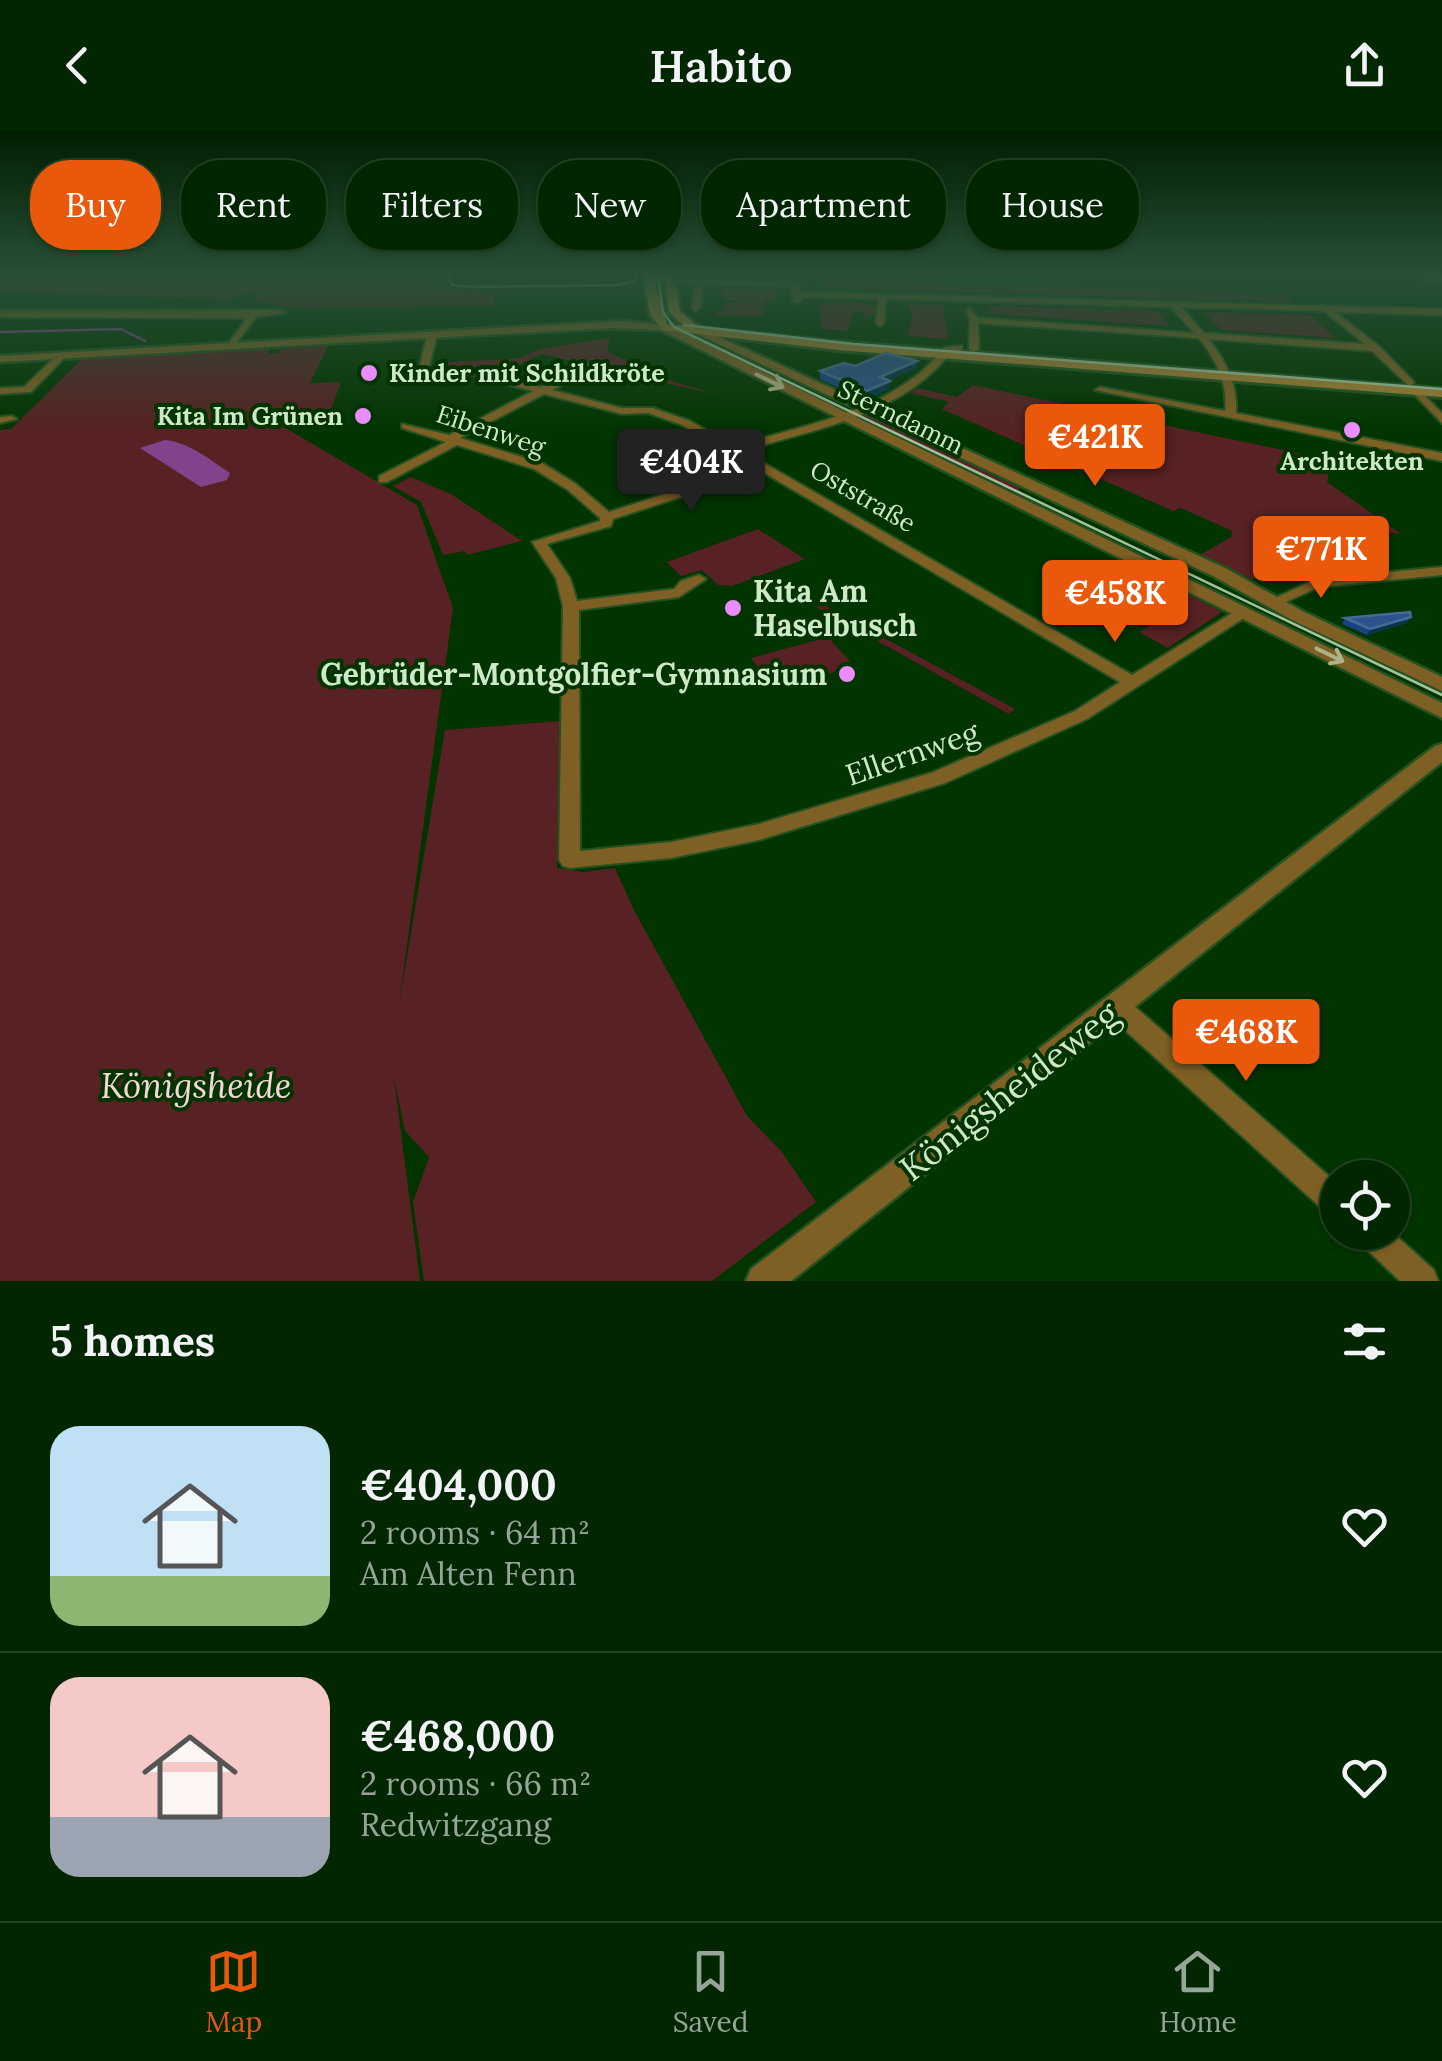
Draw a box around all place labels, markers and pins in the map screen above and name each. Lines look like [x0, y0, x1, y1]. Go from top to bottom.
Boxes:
place label: Kinder mit Schildkröte [389, 357, 665, 389]
marker: Kinder mit Schildkröte [358, 362, 380, 384]
place label: Kita Im Grünen [157, 400, 343, 432]
pin: €421K [1025, 404, 1165, 489]
marker: Kita Im Grünen [352, 405, 374, 427]
marker: Architekten [1341, 419, 1363, 441]
pin: €404K [621, 429, 761, 514]
place label: Architekten [1280, 445, 1424, 477]
pin: €771K [1251, 516, 1391, 601]
pin: €458K [1045, 560, 1185, 645]
place label: Kita Am Haselbusch [753, 572, 917, 644]
marker: Kita Am Haselbusch [722, 597, 744, 619]
place label: Gebrüder-Montgolfier-Gymnasium [320, 655, 827, 694]
marker: Gebrüder-Montgolfier-Gymnasium [836, 663, 858, 685]
pin: €468K [1176, 999, 1316, 1084]

